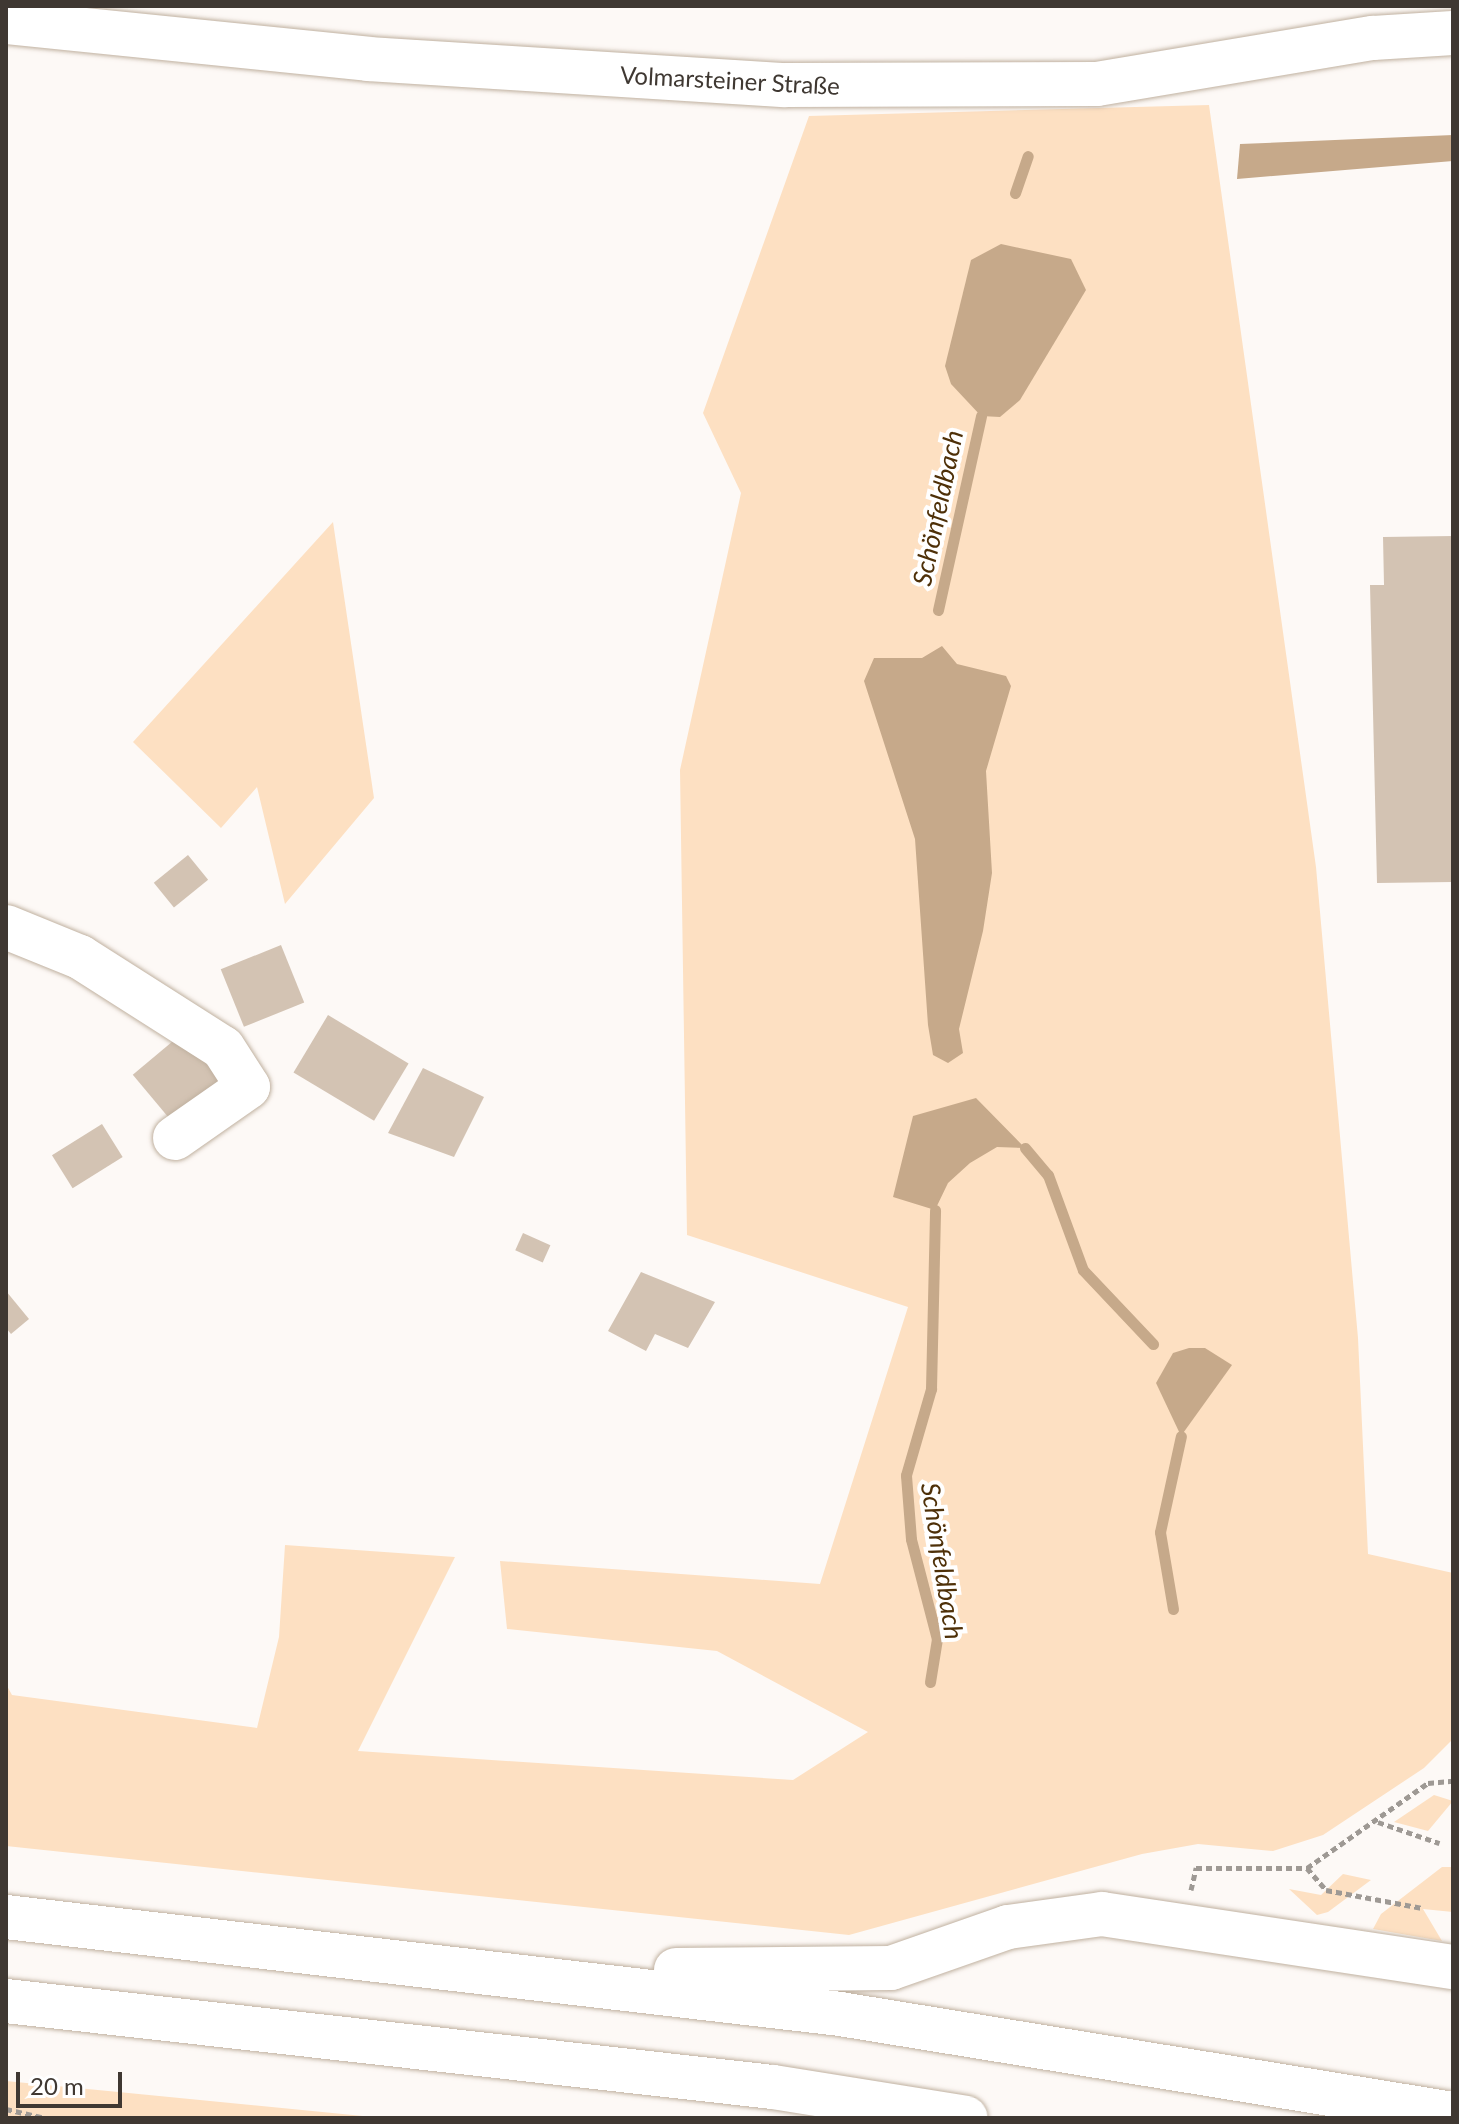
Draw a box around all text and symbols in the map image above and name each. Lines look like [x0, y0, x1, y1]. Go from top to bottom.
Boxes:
street label: Volmarsteiner Straße [619, 60, 841, 100]
water label: Schönfeldbach [906, 427, 970, 589]
water label: Schönfeldbach [914, 1480, 970, 1642]
scale bar [20, 2056, 126, 2106]
text: 20 m [30, 2071, 84, 2100]

